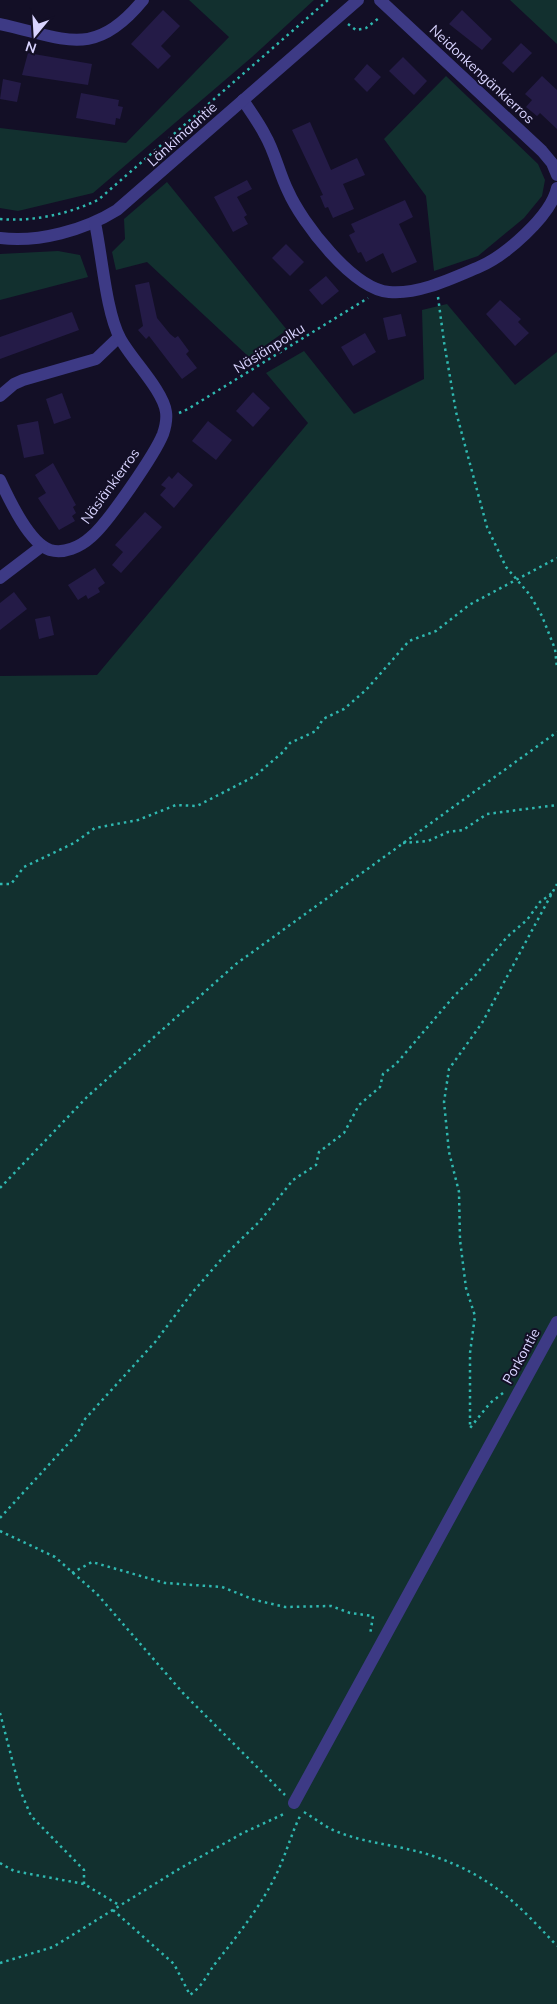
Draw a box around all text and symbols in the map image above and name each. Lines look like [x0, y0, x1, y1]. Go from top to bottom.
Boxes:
north arrow [10, 10, 60, 60]
street label: Neidonkengänkierros [426, 21, 538, 127]
text: N [23, 37, 39, 58]
street label: Länkimaantie [143, 98, 221, 170]
street label: Näsiänpolku [230, 319, 308, 377]
street label: Näsiänkierros [77, 445, 143, 527]
street label: Porkontie [498, 1325, 544, 1387]

